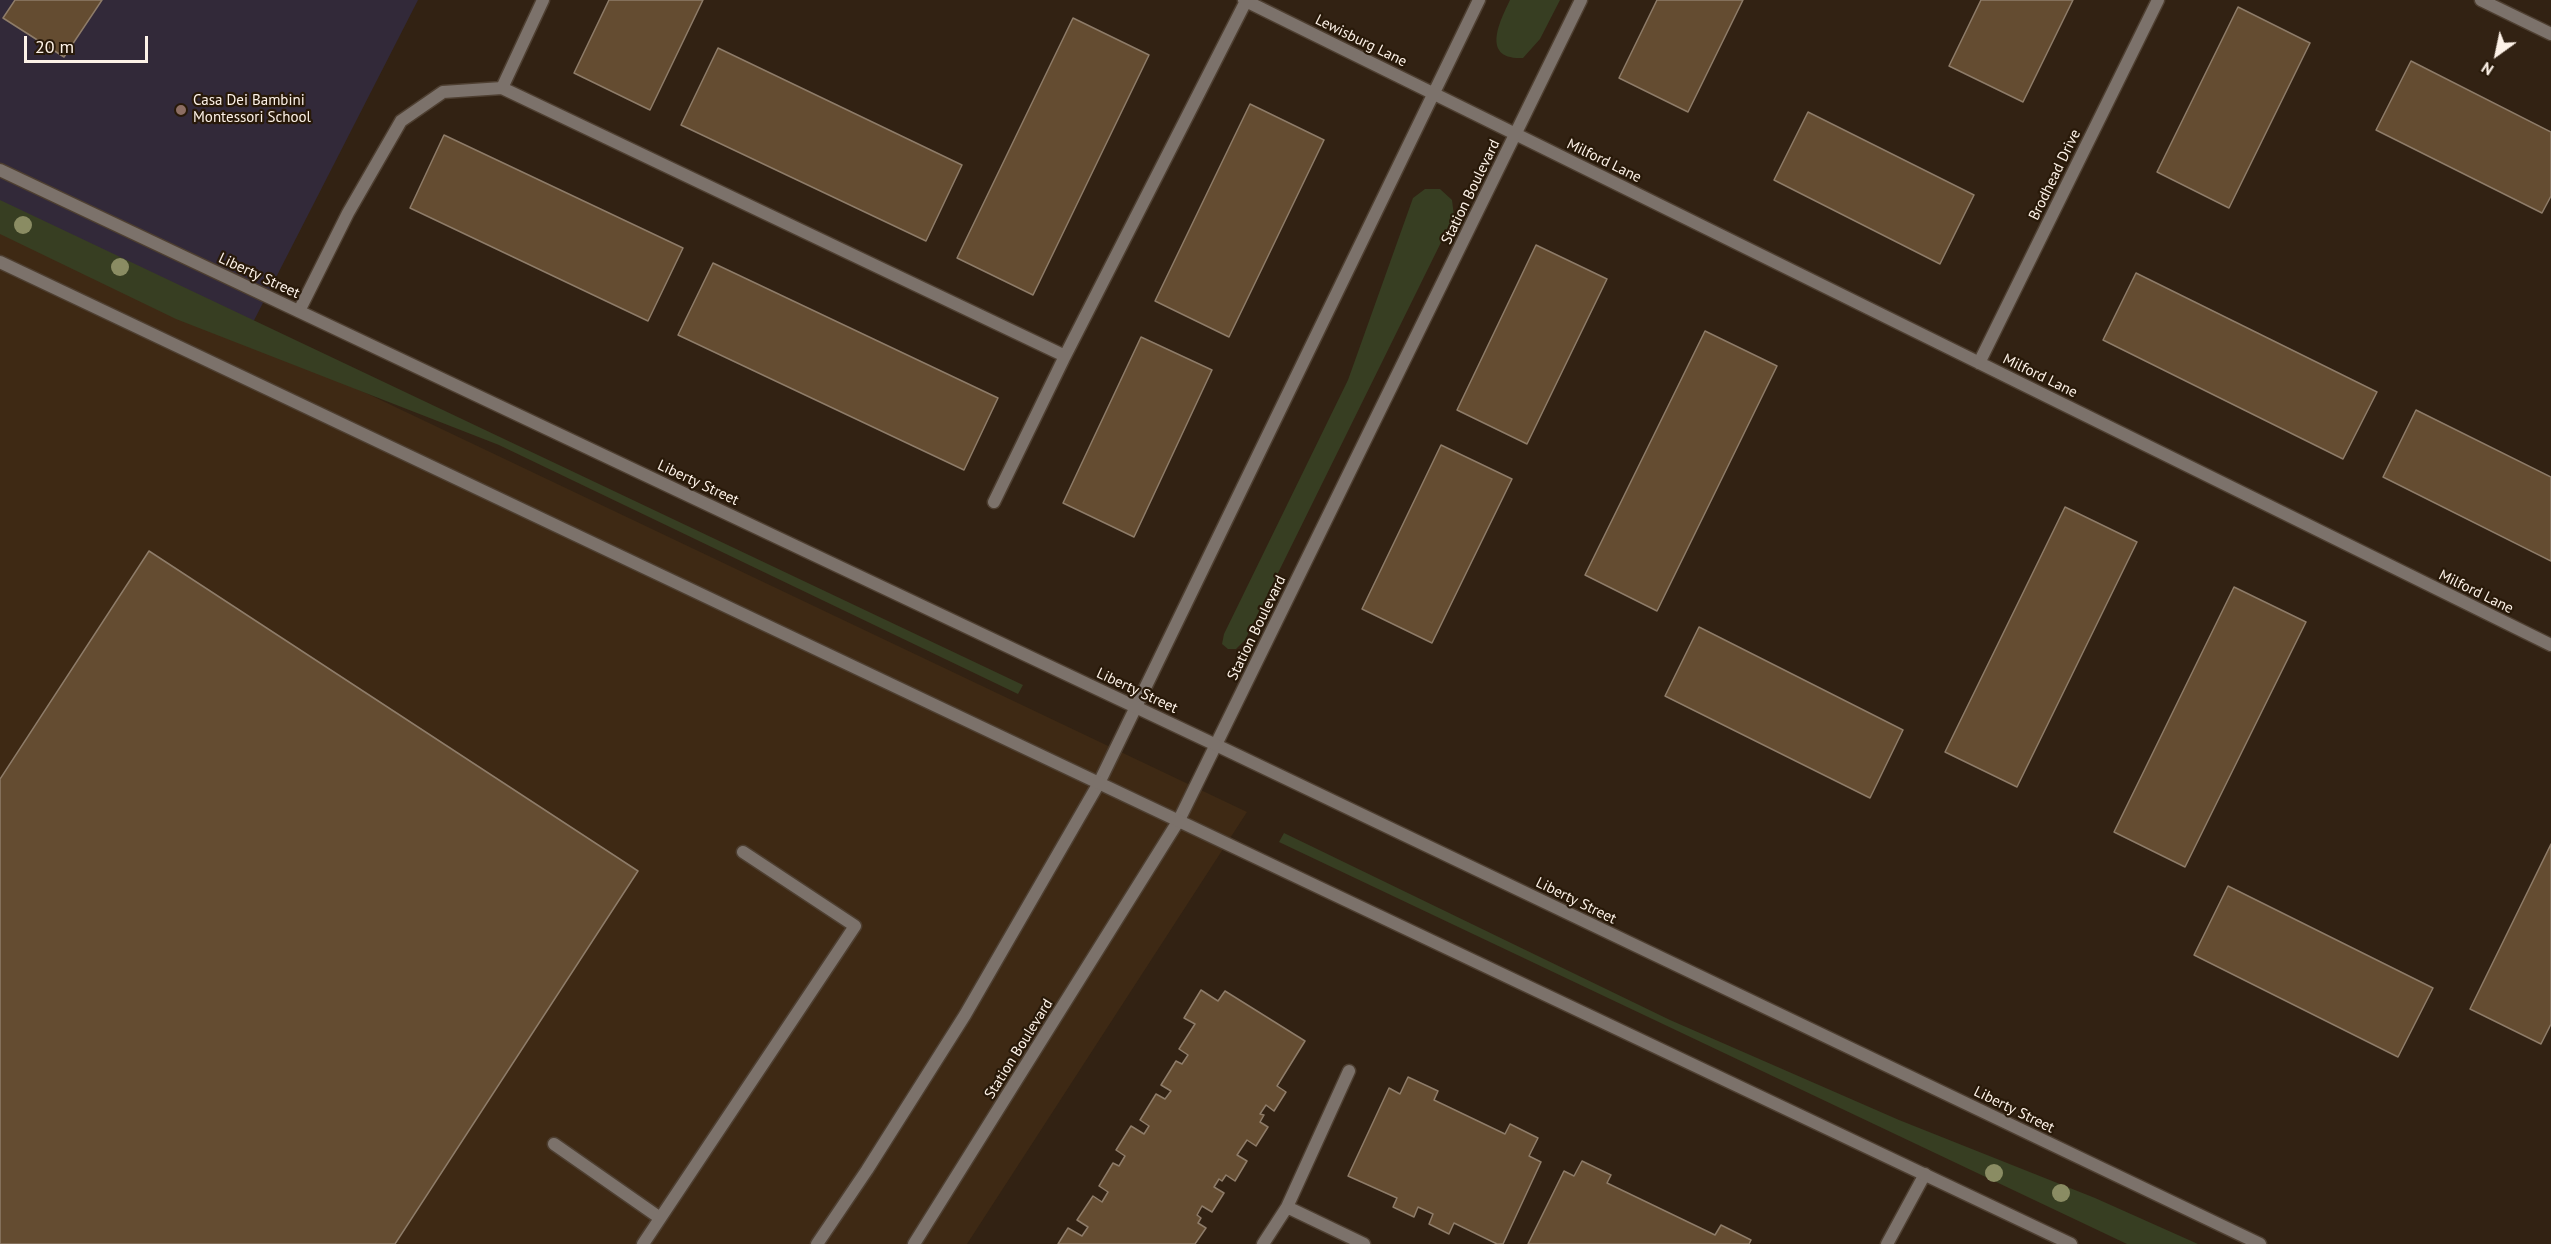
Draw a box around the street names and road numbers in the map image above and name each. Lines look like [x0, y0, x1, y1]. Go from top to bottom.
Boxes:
street label: Lewisburg Lane [1312, 11, 1410, 71]
street label: Brodhead Drive [2025, 127, 2085, 223]
street label: Milford Lane [1564, 135, 1644, 187]
street label: Station Boulevard [1438, 137, 1504, 247]
street label: Liberty Street [216, 249, 302, 303]
street label: Milford Lane [2000, 350, 2080, 402]
street label: Liberty Street [655, 456, 741, 510]
street label: Milford Lane [2436, 566, 2516, 618]
street label: Station Boulevard [1224, 573, 1290, 683]
street label: Liberty Street [1094, 664, 1180, 718]
street label: Liberty Street [1533, 874, 1619, 928]
street label: Station Boulevard [981, 996, 1057, 1102]
street label: Liberty Street [1971, 1083, 2057, 1137]

